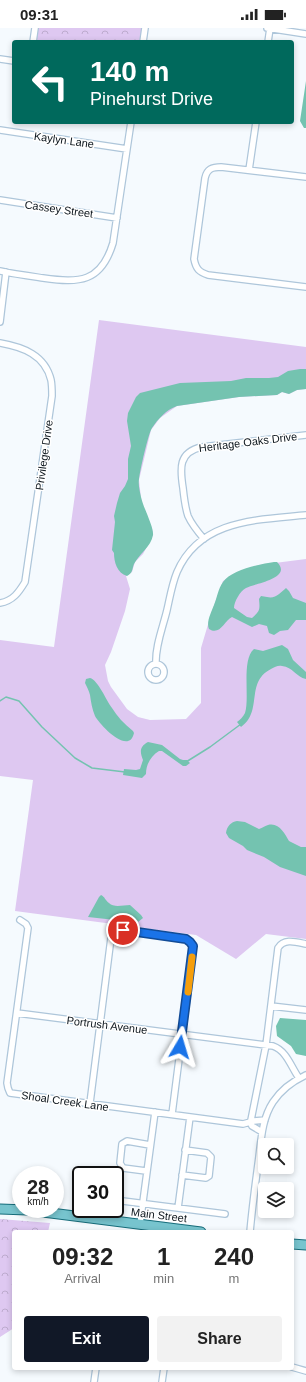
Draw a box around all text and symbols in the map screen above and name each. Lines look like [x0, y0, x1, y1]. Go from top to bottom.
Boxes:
text: 09:31 [20, 6, 58, 23]
icon: left [24, 56, 76, 108]
text: 140 m [90, 56, 169, 87]
text: Pinehurst Drive [90, 89, 213, 109]
street label: Kaylyn Lane [33, 130, 95, 150]
street label: Cassey Street [24, 198, 94, 220]
street label: Privilege Drive [33, 419, 55, 491]
street label: Heritage Oaks Drive [198, 430, 298, 454]
pin [106, 913, 140, 947]
icon: arrive [112, 919, 134, 941]
street label: Portrush Avenue [66, 1014, 148, 1036]
position arrow [159, 1026, 201, 1068]
street label: Shoal Creek Lane [21, 1089, 109, 1113]
map controls [258, 1138, 294, 1218]
button: search [258, 1138, 294, 1174]
speed limit sign: 30 [72, 1166, 124, 1218]
text: 28 [27, 1176, 49, 1198]
button: layers [258, 1182, 294, 1218]
text: km/h [27, 1196, 49, 1207]
street label: Main Street [130, 1206, 188, 1224]
text: 09:32 [52, 1243, 113, 1270]
text: 1 [157, 1243, 170, 1270]
text: 240 [214, 1243, 254, 1270]
text: Arrival [64, 1271, 101, 1286]
text: min [153, 1271, 174, 1286]
text: m [229, 1271, 239, 1286]
button: Exit [24, 1316, 149, 1362]
button: Share [157, 1316, 282, 1362]

